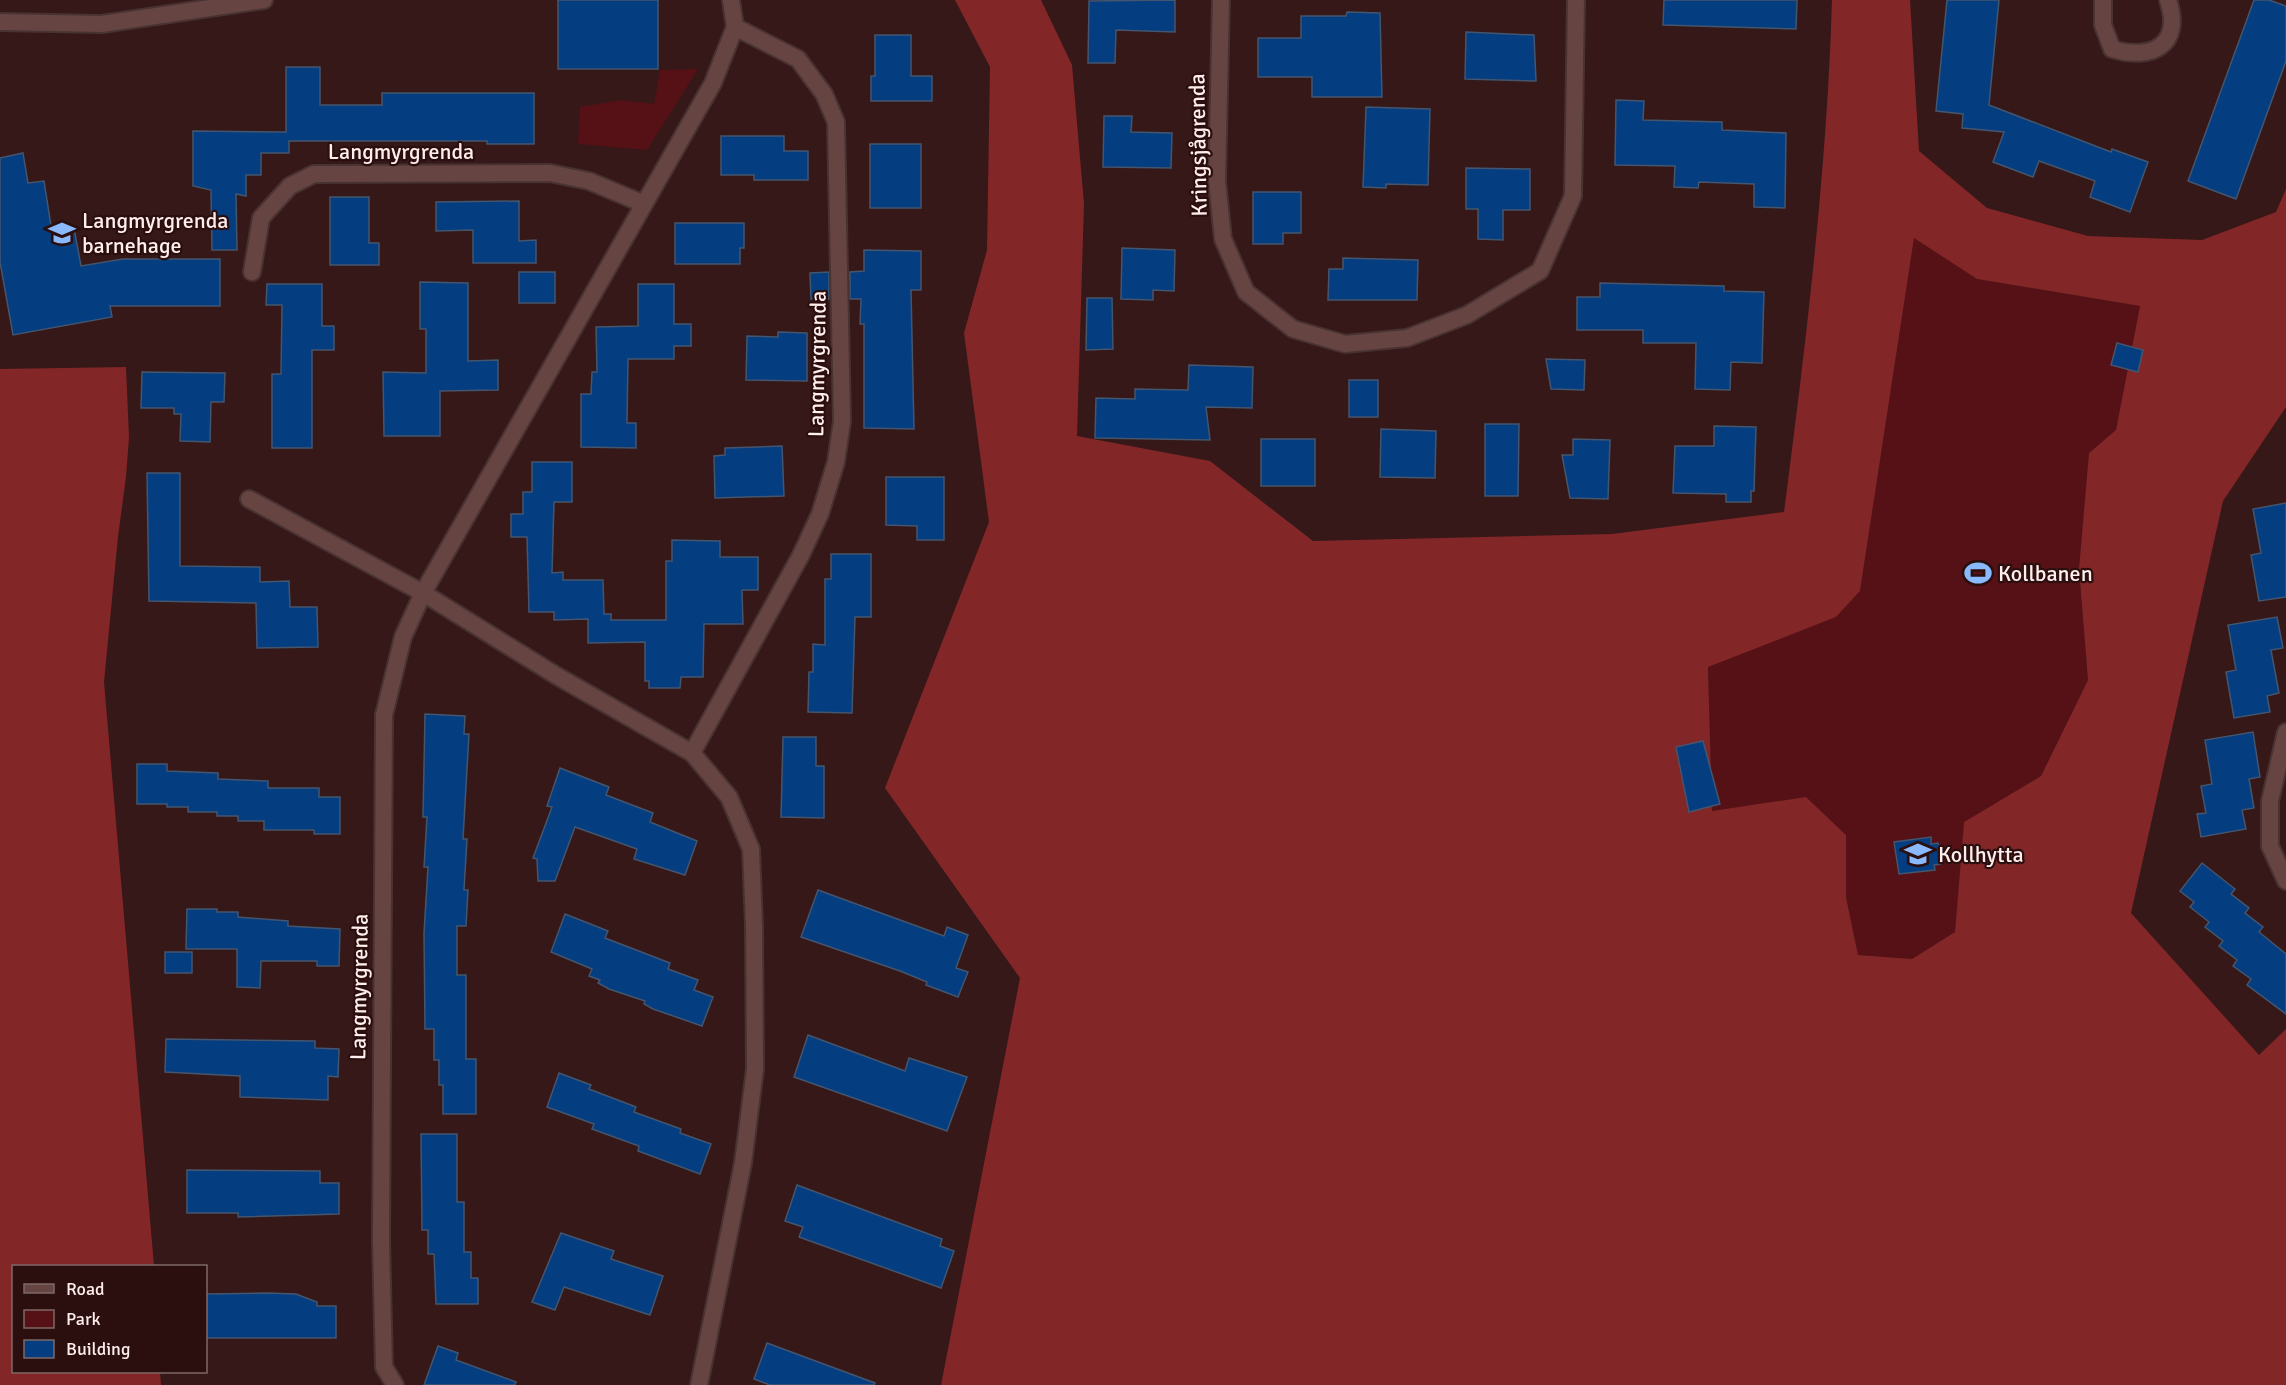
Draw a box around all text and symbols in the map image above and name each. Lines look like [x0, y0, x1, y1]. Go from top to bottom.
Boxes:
street label: Kringsjågrenda [1183, 73, 1213, 217]
street label: Langmyrgrenda [328, 138, 474, 165]
place label: Langmyrgrenda barnehage [82, 207, 229, 259]
school or university icon: Langmyrgrenda barnehage [47, 218, 77, 248]
street label: Langmyrgrenda [802, 291, 832, 437]
sports icon: Kollbanen [1963, 558, 1993, 588]
place label: Kollbanen [1998, 560, 2093, 587]
school or university icon: Kollhytta [1903, 839, 1933, 869]
place label: Kollhytta [1938, 841, 2024, 868]
street label: Langmyrgrenda [344, 914, 374, 1060]
legend [12, 1265, 207, 1373]
text: Road [66, 1278, 105, 1300]
text: Park [66, 1308, 101, 1330]
text: Building [66, 1338, 130, 1360]

